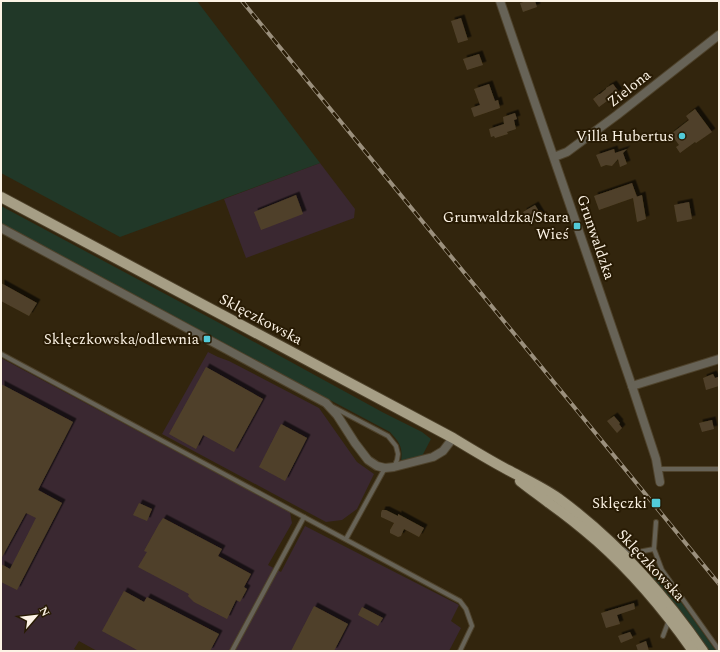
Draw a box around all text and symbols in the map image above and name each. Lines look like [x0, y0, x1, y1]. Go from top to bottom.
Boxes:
street label: Zielona [602, 63, 657, 113]
place label: Villa Hubertus [576, 125, 674, 148]
marker: Villa Hubertus [677, 131, 687, 141]
street label: Grunwaldzka [570, 192, 621, 283]
place label: Grunwaldzka/Stara Wieś [443, 206, 570, 246]
marker: Grunwaldzka/Stara Wieś [572, 221, 582, 231]
street label: Sklęczkowska [215, 288, 307, 351]
place label: Sklęczkowska/odlewnia [44, 328, 200, 351]
marker: Sklęczkowska/odlewnia [202, 334, 212, 344]
place label: Sklęczki [592, 492, 647, 515]
marker: Sklęczki [650, 497, 662, 509]
street label: Sklęczkowska [611, 524, 691, 607]
north arrow [16, 596, 56, 636]
text: N [35, 604, 54, 620]

